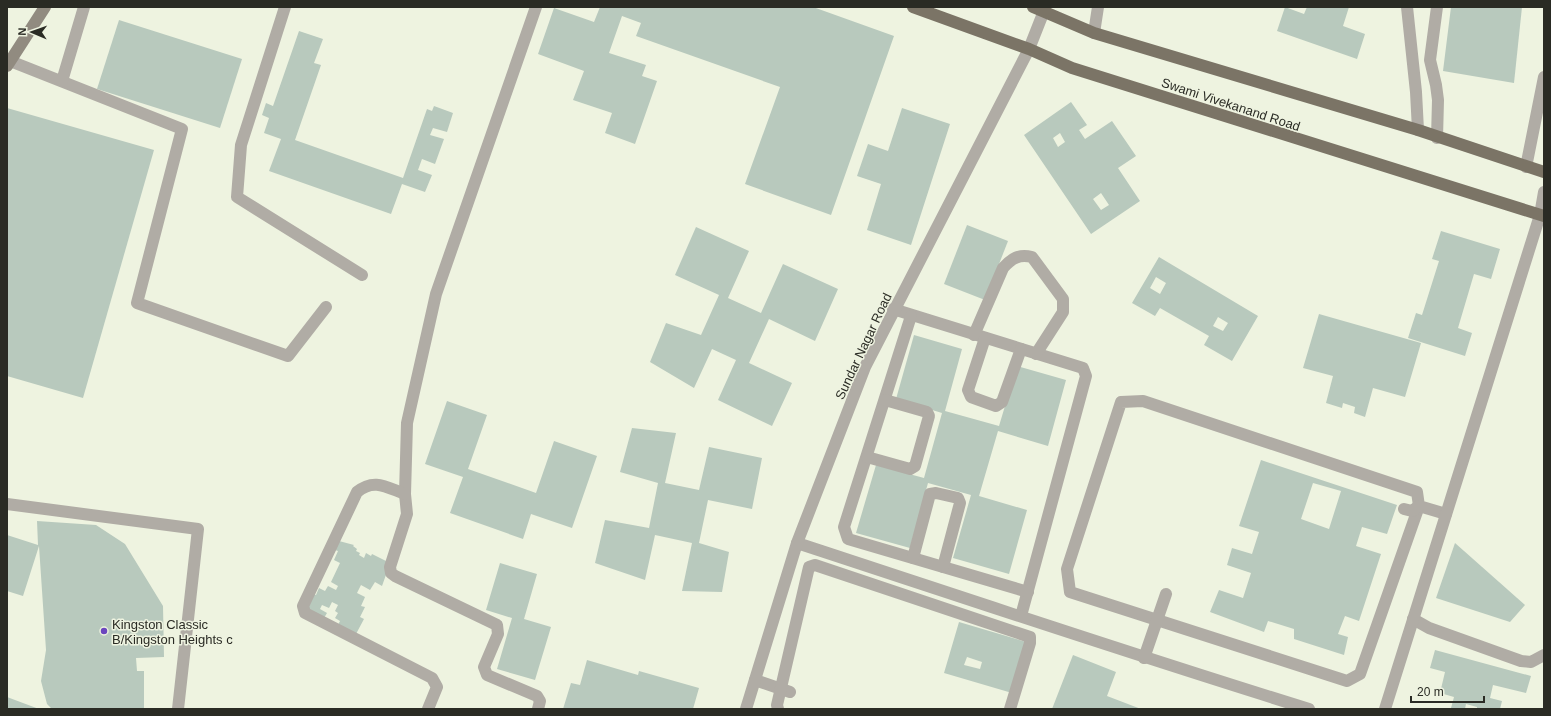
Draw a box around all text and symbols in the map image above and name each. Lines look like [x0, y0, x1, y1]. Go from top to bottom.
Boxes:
north arrow [12, 12, 52, 52]
text: N [16, 27, 28, 36]
street label: Swami Vivekanand Road [1160, 75, 1302, 134]
street label: Sundar Nagar Road [832, 291, 895, 402]
place label: Kingston Classic B/Kingston Heights c [112, 617, 233, 647]
marker: Kingston Classic B/Kingston Heights c [99, 626, 109, 636]
scale bar [1411, 678, 1484, 704]
text: 20 m [1417, 685, 1444, 699]

